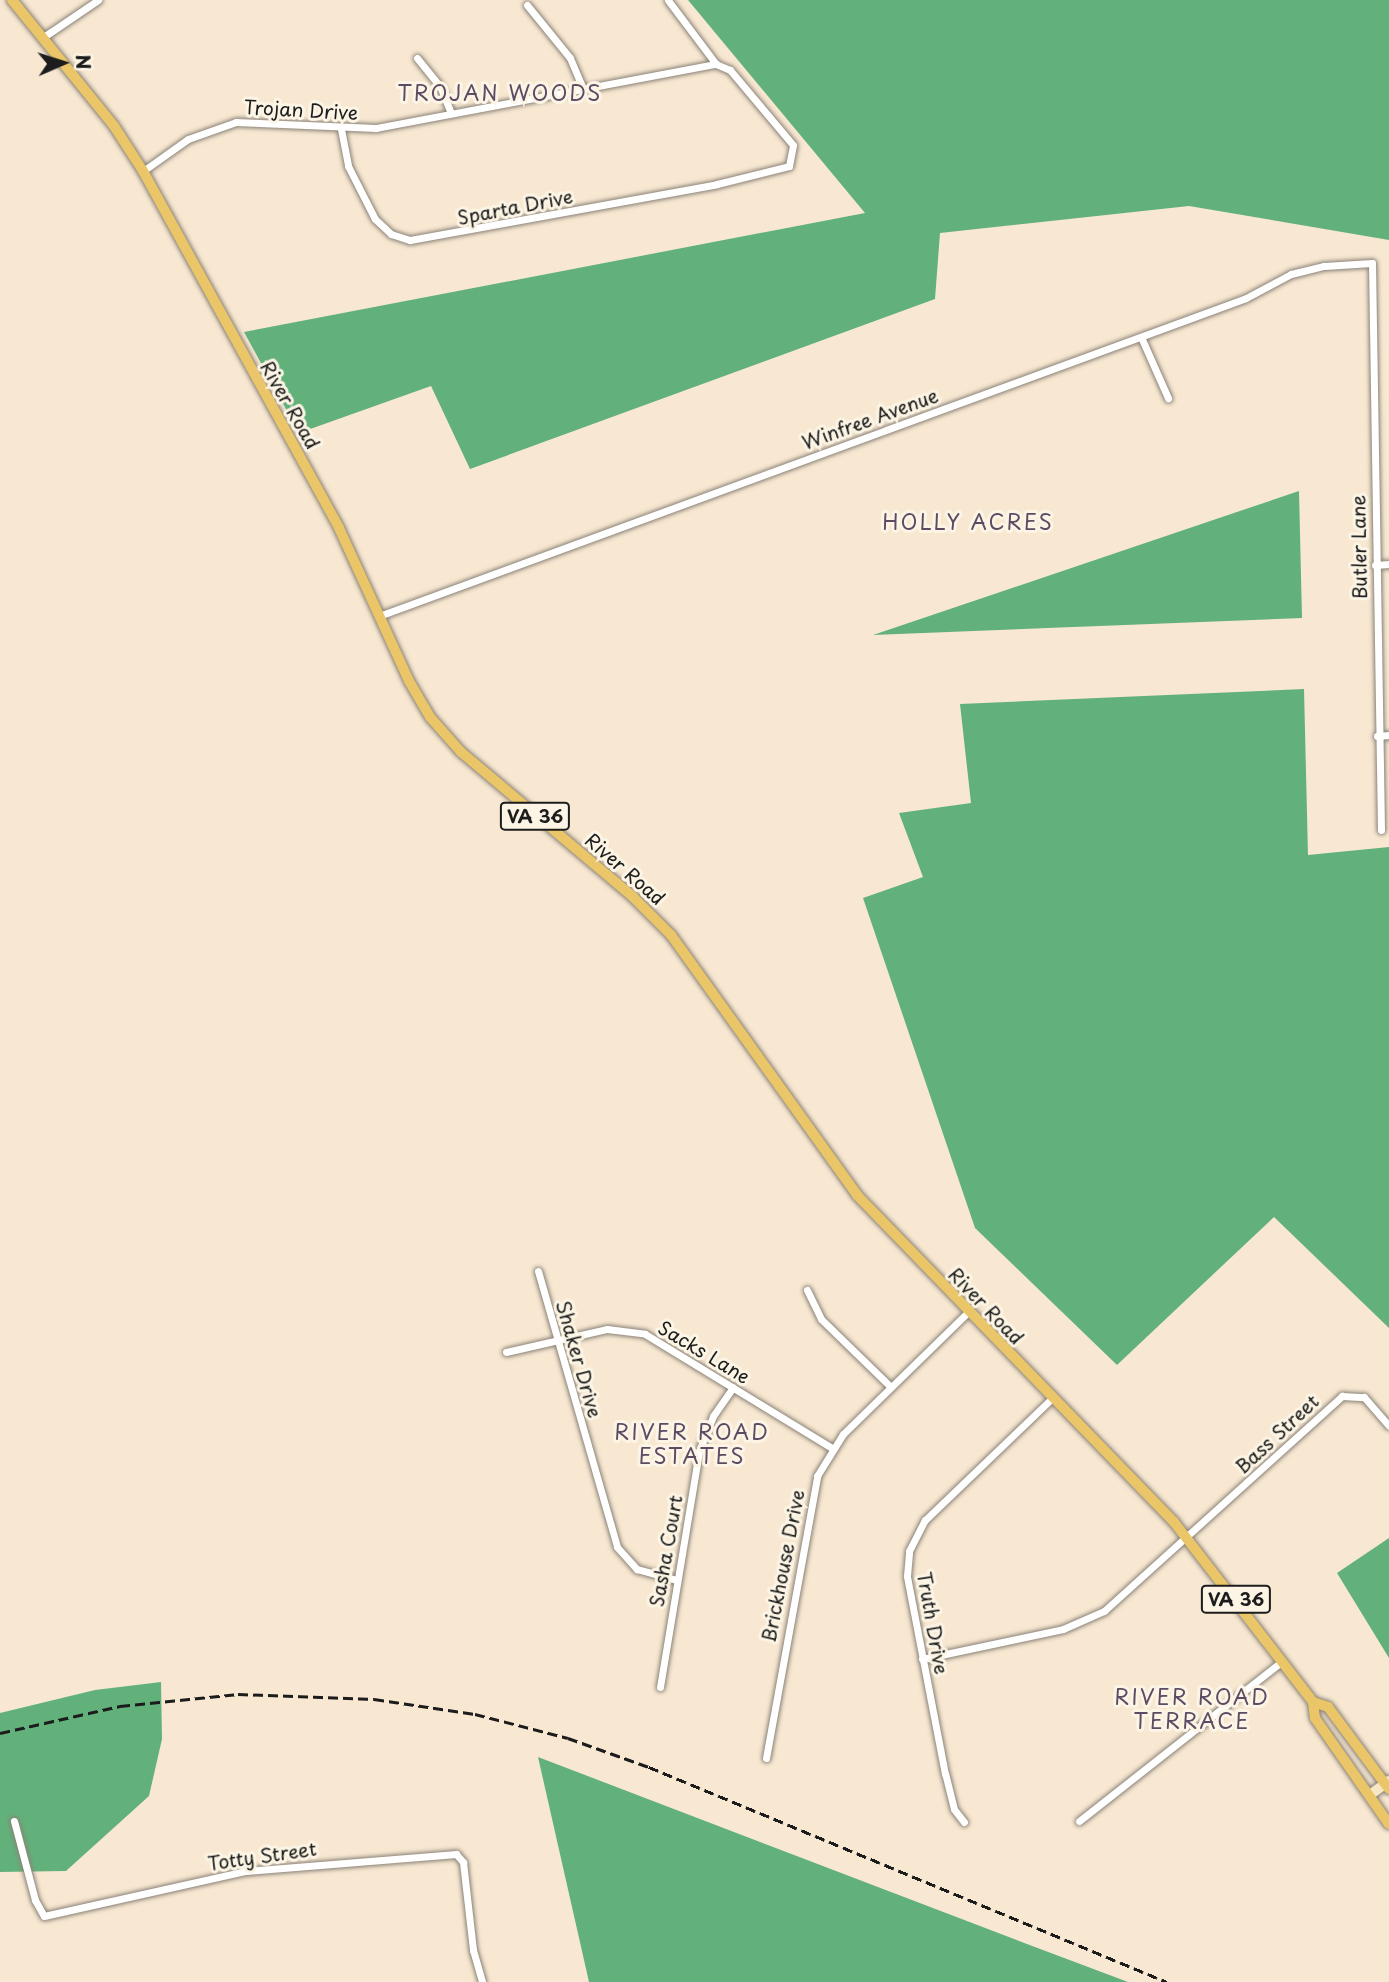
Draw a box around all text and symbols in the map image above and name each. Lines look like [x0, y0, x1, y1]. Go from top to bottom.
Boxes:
north arrow [28, 28, 98, 98]
text: N [70, 54, 98, 70]
district label: TROJAN WOODS [399, 79, 601, 105]
street label: Trojan Drive [244, 96, 358, 124]
street label: Sparta Drive [455, 185, 575, 229]
street label: River Road [255, 357, 325, 453]
street label: Winfree Avenue [798, 384, 942, 454]
street label: Butler Lane [1347, 494, 1371, 600]
district label: HOLLY ACRES [883, 508, 1053, 534]
road number: VA 36 [500, 802, 570, 830]
street label: River Road [580, 828, 670, 910]
street label: River Road [944, 1263, 1028, 1349]
street label: Shaker Drive [551, 1297, 607, 1421]
street label: Sacks Lane [654, 1316, 754, 1388]
street label: Bass Street [1231, 1390, 1323, 1478]
district label: RIVER ROAD ESTATES [617, 1418, 767, 1468]
street label: Brickhouse Drive [757, 1488, 809, 1644]
street label: Sasha Court [645, 1494, 687, 1608]
street label: Truth Drive [913, 1570, 953, 1676]
road number: VA 36 [1201, 1584, 1271, 1614]
district label: RIVER ROAD TERRACE [1117, 1683, 1267, 1733]
street label: Totty Street [206, 1837, 318, 1875]

